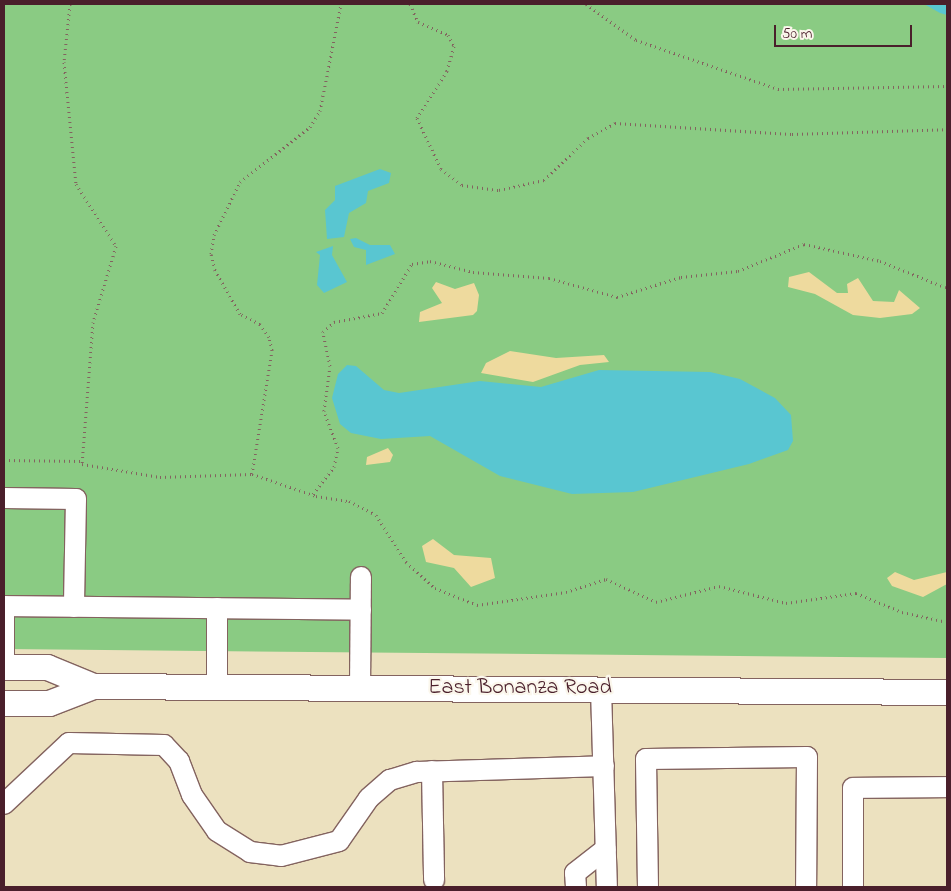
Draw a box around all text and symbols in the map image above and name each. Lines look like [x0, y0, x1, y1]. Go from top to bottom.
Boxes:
scale bar [776, 15, 914, 47]
text: 50 m [782, 23, 812, 45]
street label: East Bonanza Road [428, 676, 612, 702]

